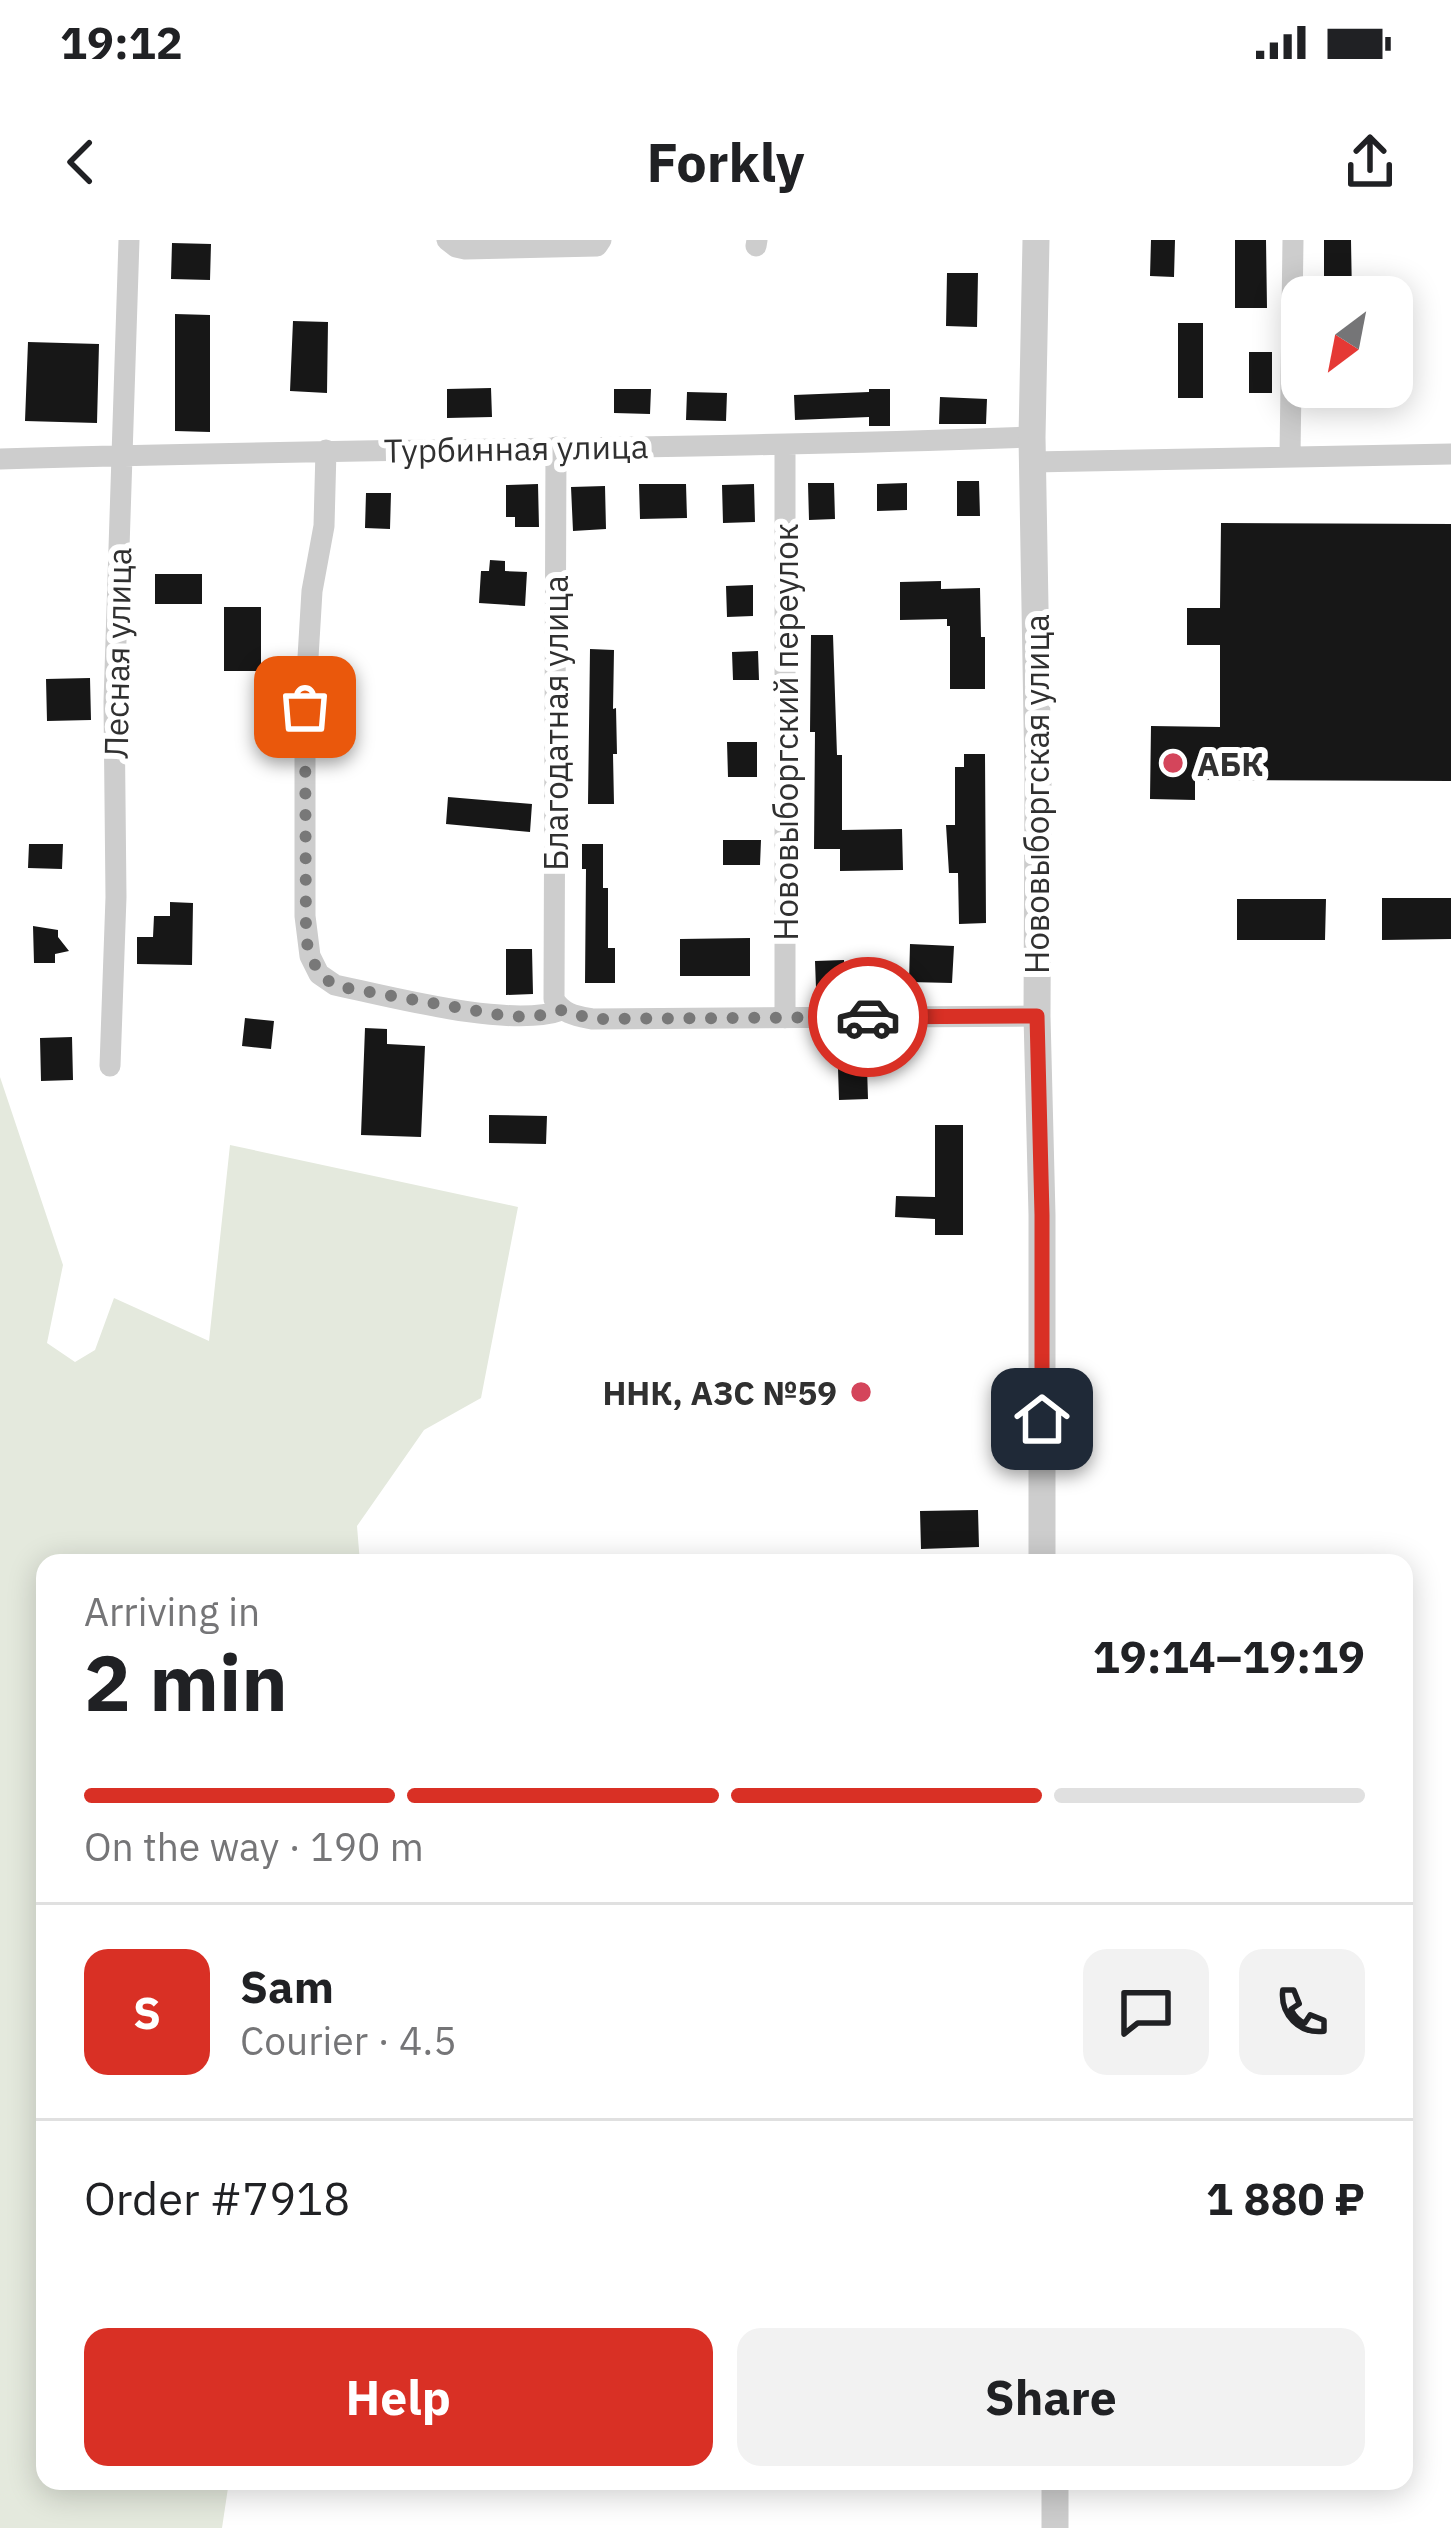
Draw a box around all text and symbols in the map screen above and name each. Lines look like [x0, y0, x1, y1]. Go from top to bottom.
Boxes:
text: 19:12 [60, 13, 183, 71]
text: Forkly [646, 127, 805, 197]
icon: back [48, 129, 114, 195]
icon: share [1337, 129, 1403, 195]
north arrow [1281, 276, 1413, 408]
map controls [1281, 276, 1413, 408]
street label: Турбинная улица [383, 424, 649, 472]
street label: Нововыборгский переулок [764, 523, 807, 941]
street label: Лесная улица [94, 547, 140, 759]
street label: Благодатная улица [534, 575, 577, 871]
street label: Нововыборгская улица [1015, 614, 1058, 974]
pin [254, 656, 356, 758]
icon: bag [272, 674, 338, 740]
place label: АБК [1197, 742, 1264, 785]
marker: АБК [1160, 750, 1186, 776]
courier [808, 957, 928, 1077]
icon: car [835, 984, 901, 1050]
pin [991, 1368, 1093, 1470]
place label: ННК, АЗС №59 [602, 1371, 837, 1414]
marker: ННК, АЗС №59 [848, 1379, 874, 1405]
icon: home [1009, 1386, 1075, 1452]
text: Arriving in [84, 1586, 260, 1637]
text: 19:14–19:19 [1093, 1627, 1365, 1685]
text: 2 min [84, 1631, 288, 1732]
text: On the way · 190 m [84, 1821, 424, 1872]
button: chat [1083, 1949, 1209, 2075]
button: phone [1239, 1949, 1365, 2075]
text: Sam [240, 1957, 334, 2015]
text: S [133, 1983, 161, 2041]
text: Courier · 4.5 [240, 2015, 457, 2066]
text: Order #7918 [84, 2169, 350, 2227]
text: 1 880 ₽ [1206, 2169, 1365, 2227]
button: Help [84, 2328, 713, 2466]
button: Share [737, 2328, 1365, 2466]

